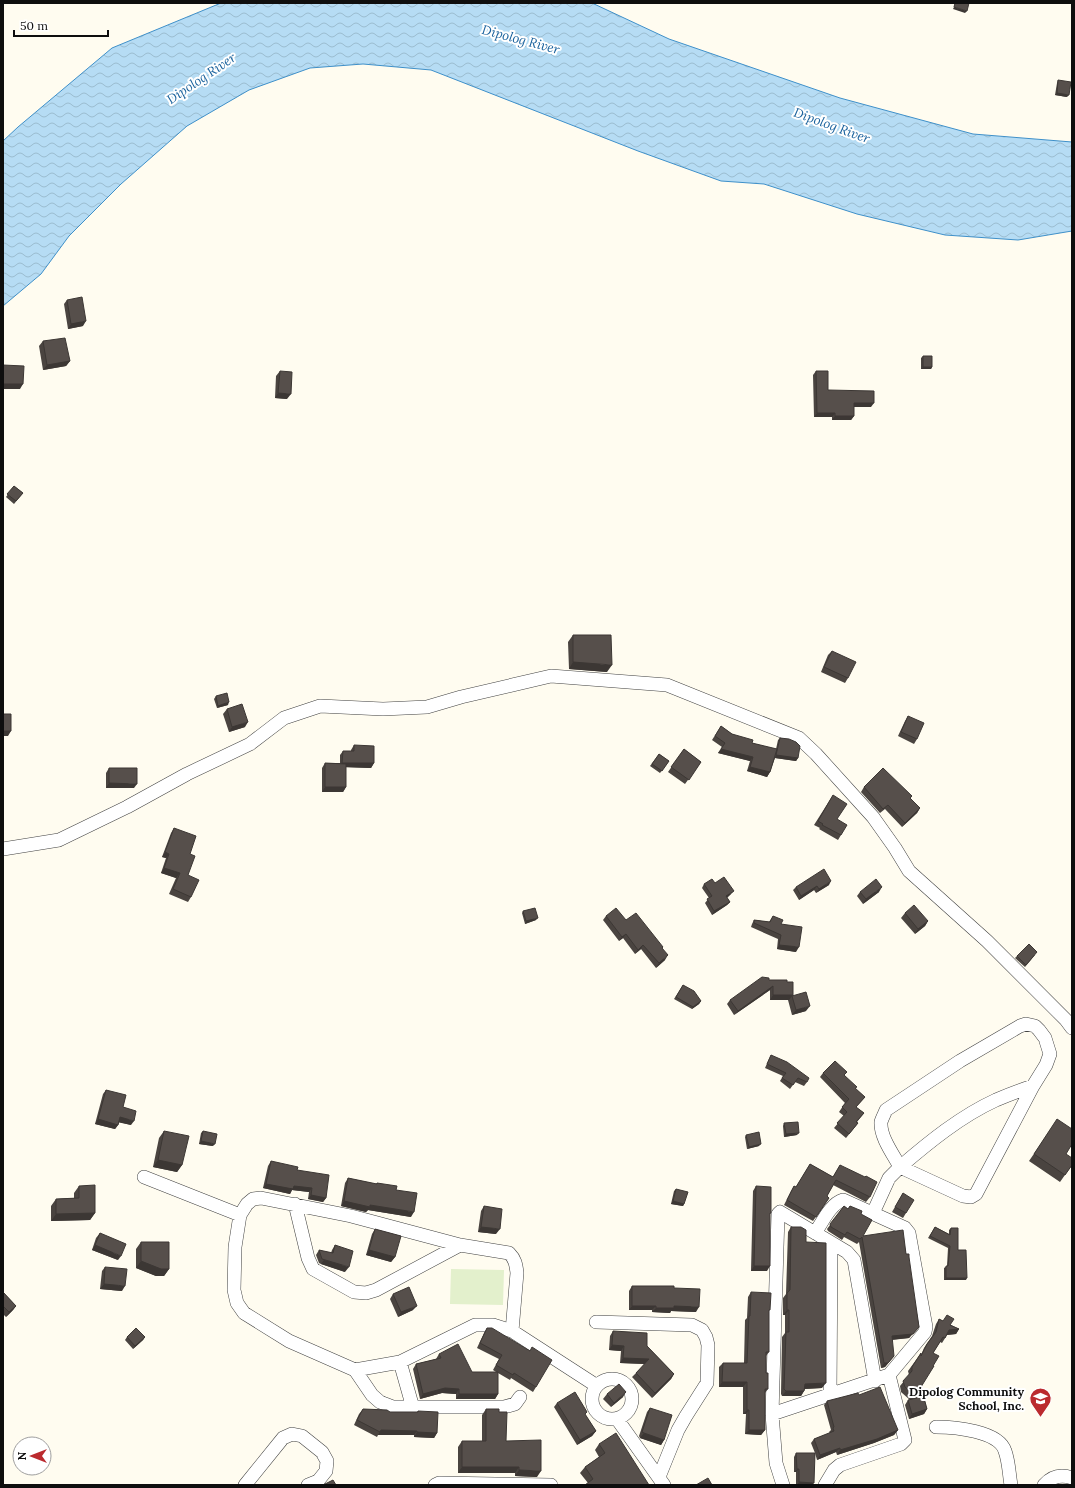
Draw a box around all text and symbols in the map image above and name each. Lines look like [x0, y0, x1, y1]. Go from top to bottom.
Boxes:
scale bar [14, 12, 108, 38]
text: 50 m [20, 18, 48, 33]
water label: Dipolog River [480, 21, 562, 58]
water label: Dipolog River [163, 49, 239, 108]
water label: Dipolog River [791, 104, 872, 147]
place label: Dipolog Community School, Inc. [909, 1384, 1024, 1413]
school or university icon: Dipolog Community School, Inc. [1027, 1386, 1053, 1419]
north arrow [12, 1436, 52, 1476]
text: N [15, 1451, 29, 1460]

